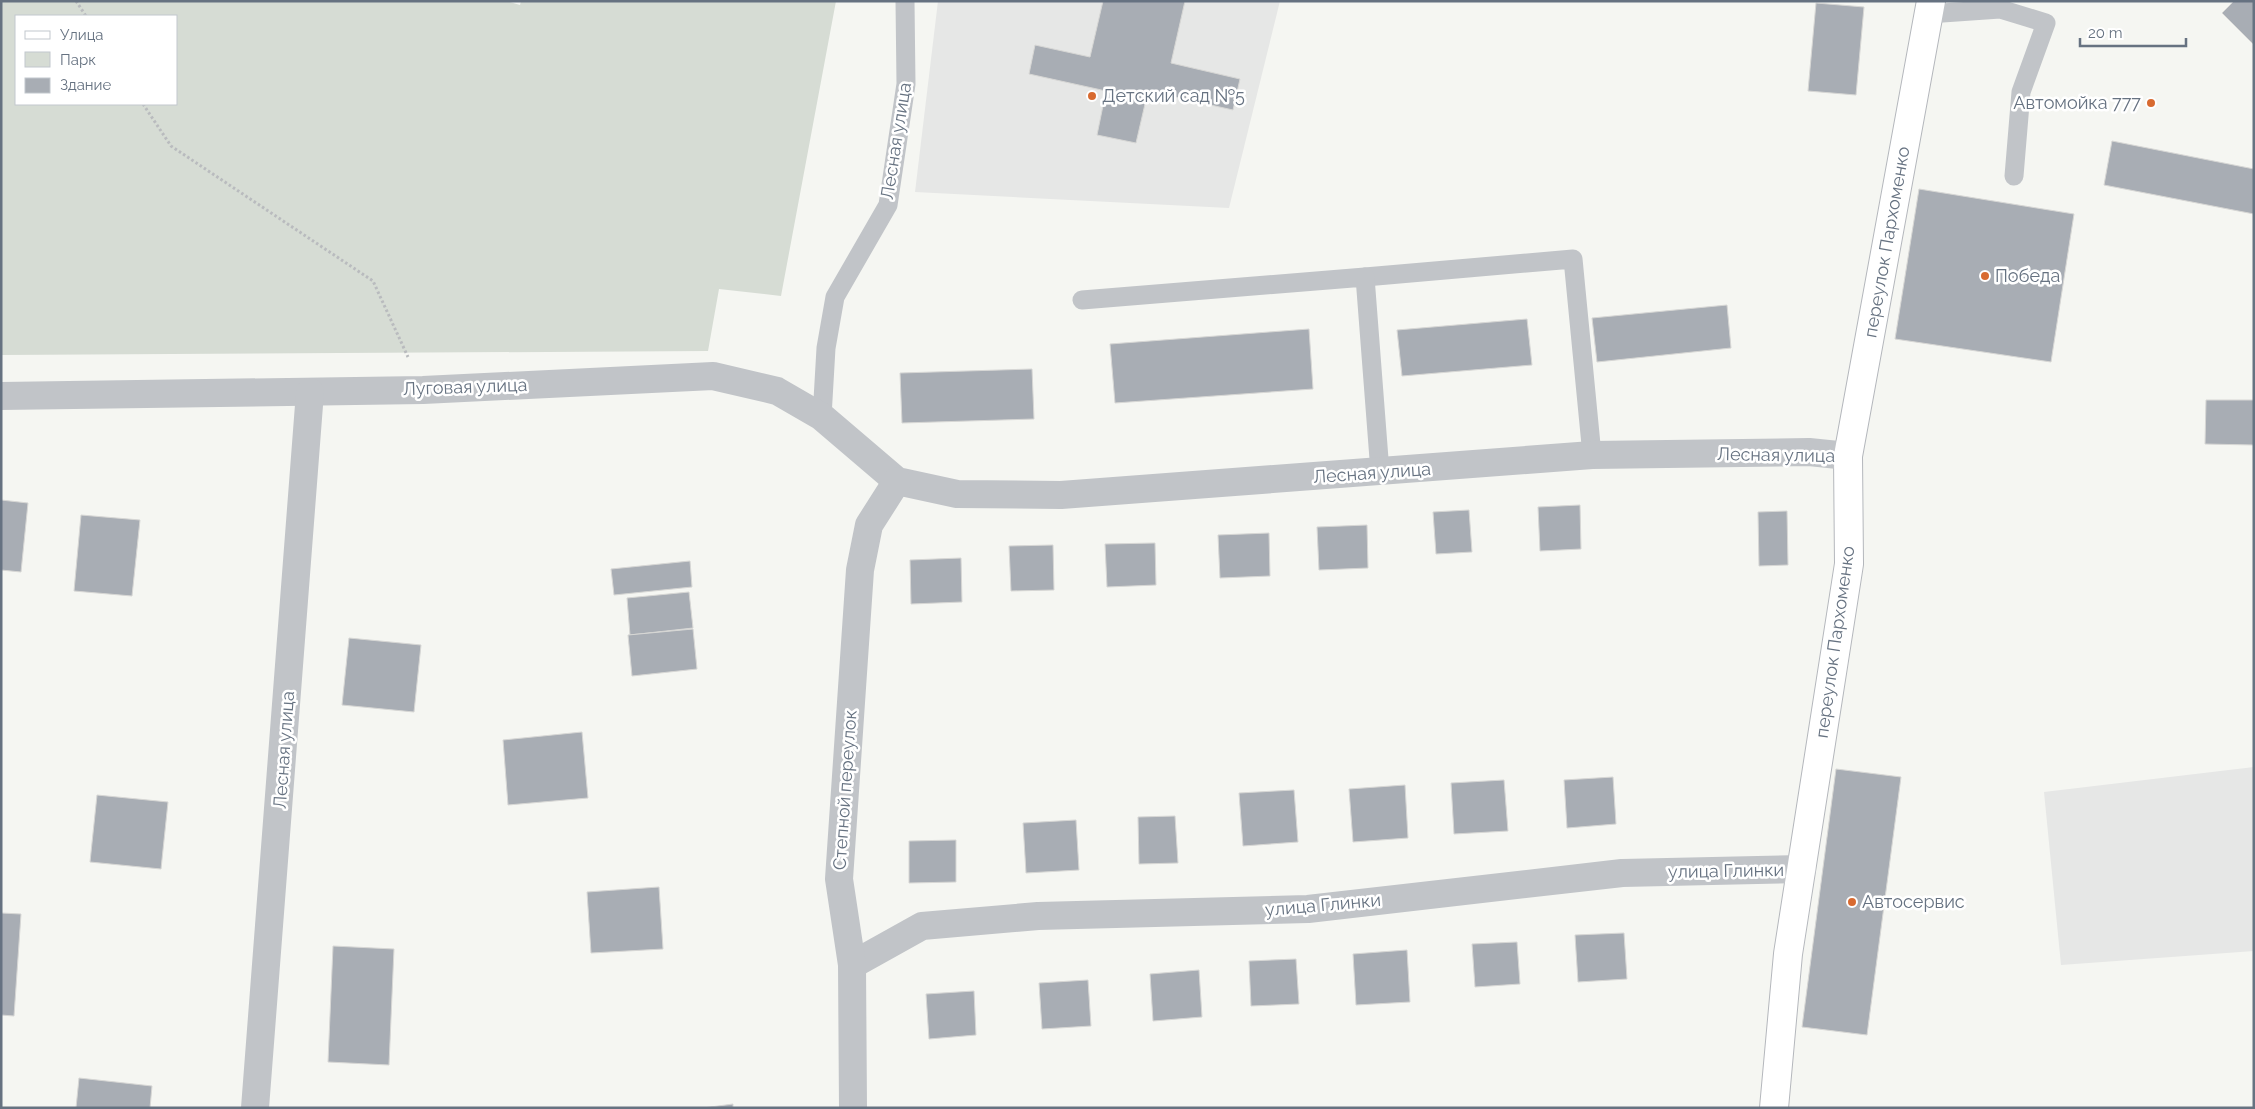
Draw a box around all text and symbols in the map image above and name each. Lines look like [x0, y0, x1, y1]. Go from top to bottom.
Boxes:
legend [15, 15, 178, 105]
scale bar [2080, 15, 2186, 47]
text: 20 m [2088, 24, 2123, 42]
text: Улица [60, 26, 104, 44]
text: Парк [60, 51, 96, 69]
text: Здание [60, 76, 112, 94]
street label: Лесная улица [876, 81, 915, 201]
place label: Детский сад №5 [1102, 85, 1245, 106]
marker: Детский сад №5 [1086, 90, 1098, 102]
place label: Автомойка 777 [2013, 92, 2141, 113]
marker: Автомойка 777 [2145, 97, 2157, 109]
street label: переулок Пархоменко [1859, 144, 1914, 339]
place label: Победа [1995, 265, 2060, 286]
marker: Победа [1979, 270, 1991, 282]
street label: Луговая улица [402, 374, 528, 399]
street label: Лесная улица [1717, 443, 1835, 466]
street label: Лесная улица [1312, 458, 1432, 487]
street label: переулок Пархоменко [1811, 544, 1858, 739]
street label: Лесная улица [269, 690, 298, 810]
street label: Степной переулок [828, 709, 861, 871]
street label: улица Глинки [1668, 859, 1784, 882]
street label: улица Глинки [1264, 889, 1382, 920]
place label: Автосервис [1862, 891, 1965, 912]
marker: Автосервис [1846, 896, 1858, 908]

